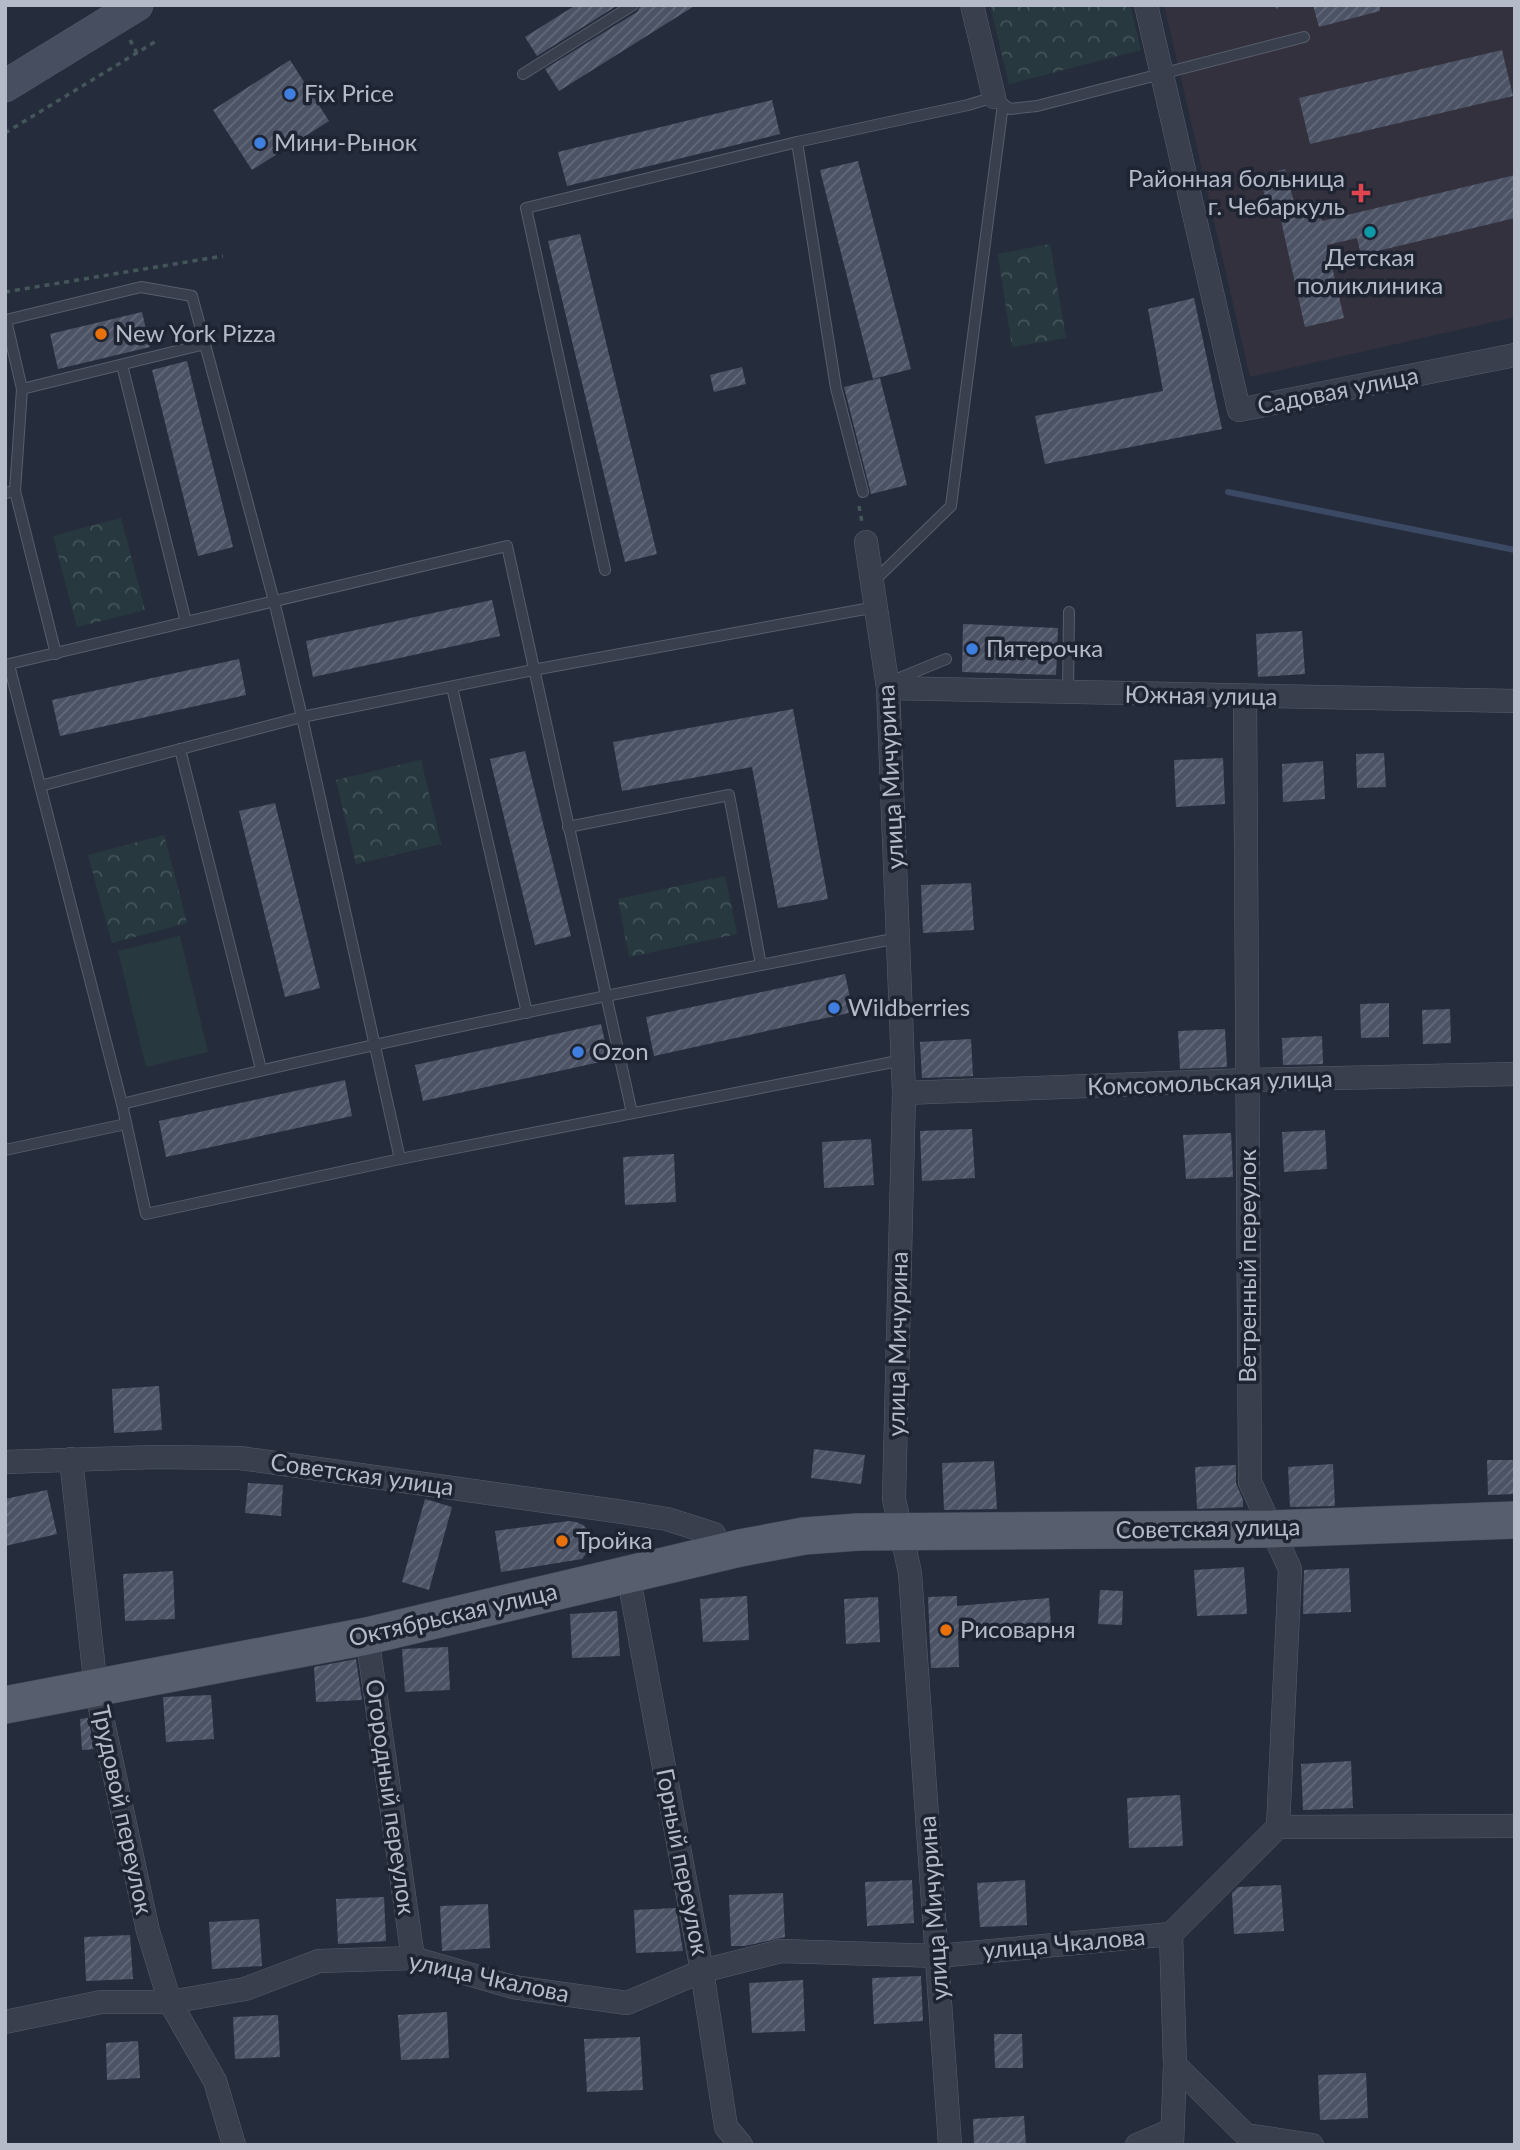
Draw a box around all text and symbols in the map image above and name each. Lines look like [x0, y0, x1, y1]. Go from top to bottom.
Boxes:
place label: Fix Price [304, 78, 394, 107]
marker: Fix Price [282, 86, 298, 102]
place label: Мини-Рынок [274, 127, 418, 156]
marker: Мини-Рынок [252, 135, 268, 151]
place label: Районная больница г. Чебаркуль [1128, 163, 1345, 220]
marker: Районная больница г. Чебаркуль [1351, 183, 1371, 203]
marker: Детская поликлиника [1362, 224, 1378, 240]
place label: Детская поликлиника [1297, 242, 1443, 299]
place label: New York Pizza [115, 318, 276, 347]
marker: New York Pizza [93, 326, 109, 342]
street label: Садовая улица [1255, 360, 1421, 419]
place label: Пятерочка [986, 633, 1103, 662]
marker: Пятерочка [964, 641, 980, 657]
street label: Южная улица [1125, 679, 1278, 710]
street label: улица Мичурина [870, 684, 909, 870]
place label: Wildberries [848, 992, 970, 1021]
marker: Wildberries [826, 1000, 842, 1016]
place label: Ozon [592, 1036, 649, 1065]
marker: Ozon [570, 1044, 586, 1060]
street label: Комсомольская улица [1087, 1063, 1333, 1100]
street label: Ветренный переулок [1232, 1149, 1261, 1383]
street label: улица Мичурина [880, 1251, 913, 1437]
street label: Советская улица [269, 1446, 456, 1501]
street label: Советская улица [1115, 1511, 1301, 1544]
place label: Тройка [576, 1525, 653, 1554]
marker: Тройка [554, 1533, 570, 1549]
street label: Октябрьская улица [346, 1575, 560, 1652]
place label: Рисоварня [960, 1614, 1075, 1643]
marker: Рисоварня [938, 1622, 954, 1638]
street label: Огородный переулок [361, 1677, 422, 1917]
street label: Трудовой переулок [87, 1703, 160, 1917]
street label: Горный переулок [651, 1766, 716, 1958]
street label: улица Мичурина [912, 1815, 953, 2001]
street label: улица Чкалова [981, 1921, 1146, 1964]
street label: улица Чкалова [406, 1945, 572, 2008]

